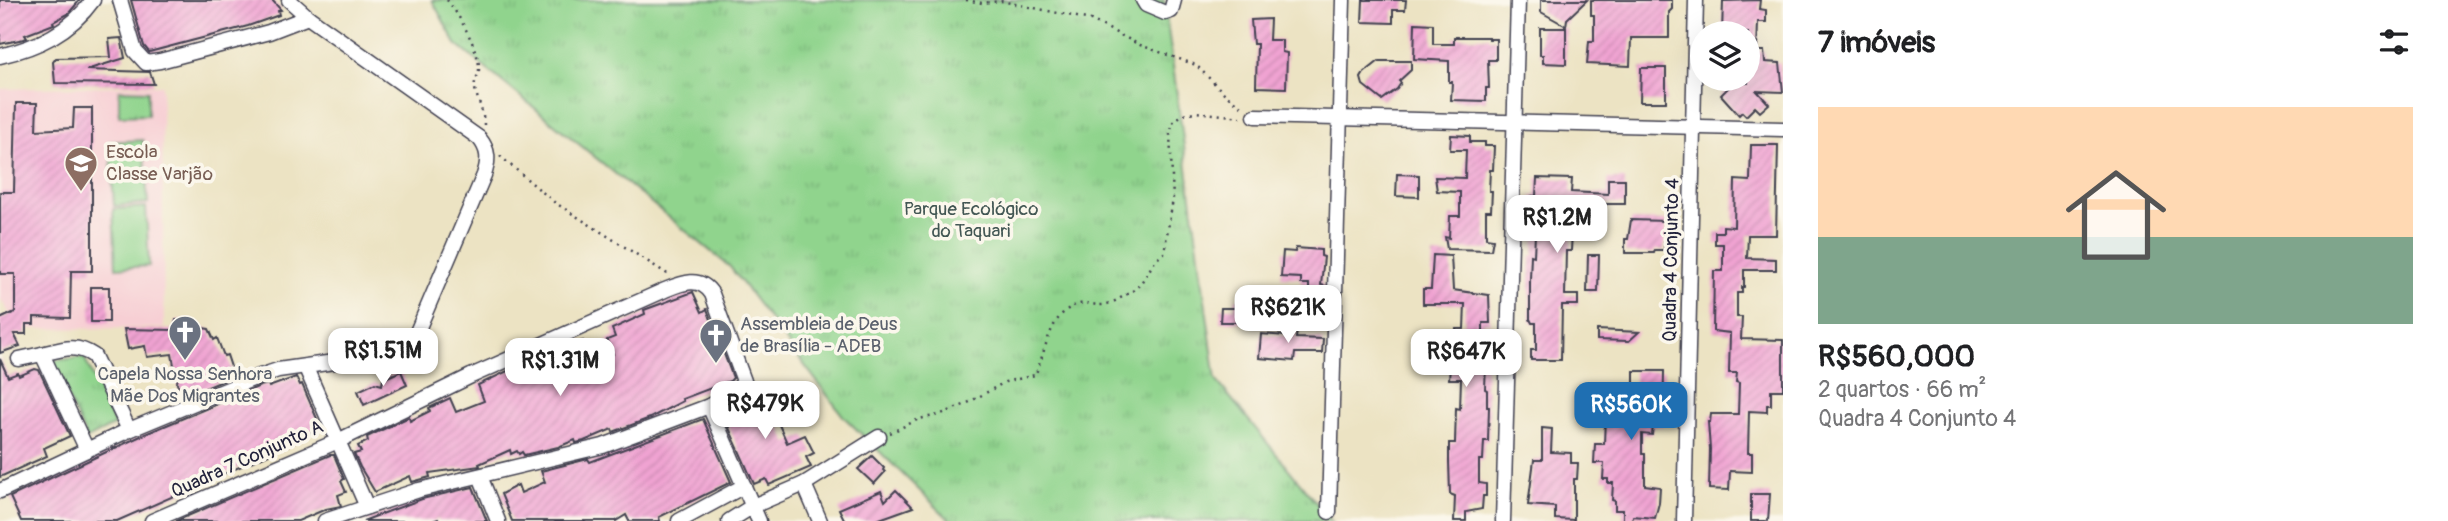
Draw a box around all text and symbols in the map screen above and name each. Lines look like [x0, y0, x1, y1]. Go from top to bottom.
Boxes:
map controls [1690, 21, 1760, 91]
button: layers [1690, 21, 1760, 91]
icon: filters [2375, 23, 2413, 61]
text: 7 imóveis [1818, 24, 1935, 61]
place label: Escola Classe Varjão [106, 140, 213, 186]
school or university icon: Escola Classe Varjão [62, 144, 100, 193]
icon: home [2053, 152, 2179, 278]
street label: Quadra 4 Conjunto 4 [1658, 178, 1684, 342]
pin: R$1.2M [1500, 196, 1614, 255]
park label: Parque Ecológico do Taquari [904, 197, 1038, 243]
text: R$1.2M [1522, 203, 1592, 232]
pin: R$621K [1231, 286, 1345, 345]
text: R$621K [1251, 293, 1325, 322]
place label: Assembleia de Deus de Brasília - ADEB [740, 312, 898, 358]
church icon: Capela Nossa Senhora Mãe Dos Migrantes [166, 313, 204, 362]
church icon: Assembleia de Deus de Brasília - ADEB [697, 316, 735, 365]
pin: R$1.51M [318, 328, 448, 388]
pin: R$647K [1409, 330, 1523, 389]
text: R$1.51M [344, 336, 422, 365]
text: R$647K [1427, 337, 1505, 366]
pin: R$1.31M [495, 338, 625, 398]
text: R$560,000 [1818, 338, 1975, 375]
text: R$1.31M [521, 346, 599, 375]
place label: Capela Nossa Senhora Mãe Dos Migrantes [98, 362, 273, 408]
text: 2 quartos · 66 m² [1818, 375, 1986, 404]
pin: R$479K [708, 382, 822, 441]
pin: R$560K [1574, 382, 1688, 442]
text: R$479K [726, 389, 804, 418]
text: R$560K [1590, 390, 1672, 419]
text: Quadra 4 Conjunto 4 [1818, 404, 2016, 433]
street label: Quadra 7 Conjunto A [167, 415, 327, 503]

